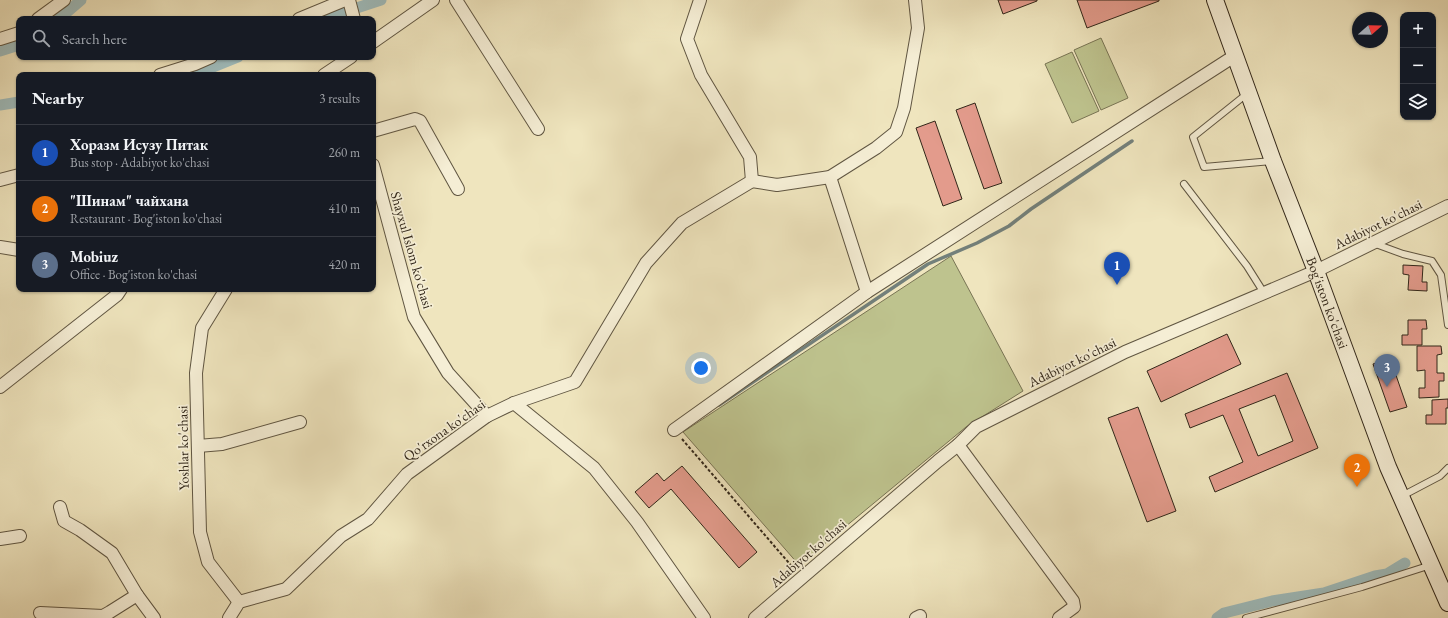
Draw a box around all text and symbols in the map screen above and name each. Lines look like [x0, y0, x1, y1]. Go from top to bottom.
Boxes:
north arrow [1352, 12, 1388, 48]
map controls [1400, 12, 1436, 120]
button: + [1400, 12, 1436, 48]
search box [16, 16, 376, 60]
icon: search [30, 27, 52, 49]
text: Search here [62, 29, 127, 48]
button: − [1400, 48, 1436, 84]
button: layers [1400, 84, 1436, 120]
text: Nearby [32, 87, 84, 109]
text: 3 results [319, 90, 360, 107]
text: Хоразм Исузу Питак [70, 135, 208, 154]
text: 1 [42, 144, 48, 161]
text: 260 m [329, 144, 360, 161]
text: Bus stop · Adabiyot ko'chasi [70, 154, 209, 171]
street label: Shayxul Islom ko'chasi [387, 189, 437, 311]
text: "Шинам" чайхана [70, 191, 189, 210]
street label: Adabiyot ko'chasi [1330, 195, 1425, 253]
text: 2 [42, 200, 48, 217]
text: 410 m [329, 200, 360, 217]
text: Restaurant · Bog'iston ko'chasi [70, 210, 222, 227]
text: Mobiuz [70, 247, 118, 266]
pin: 1 [1104, 252, 1130, 285]
street label: Bog'iston ko'chasi [1302, 254, 1353, 352]
text: 3 [42, 256, 48, 273]
text: 420 m [329, 256, 360, 273]
text: Office · Bog'iston ko'chasi [70, 266, 197, 283]
street label: Adabiyot ko'chasi [1024, 333, 1119, 391]
pin: 3 [1374, 354, 1400, 387]
your location [691, 358, 711, 378]
street label: Qo'rxona ko'chasi [399, 395, 489, 465]
street label: Yoshlar ko'chasi [173, 405, 193, 490]
pin: 2 [1344, 454, 1370, 487]
street label: Adabiyot ko'chasi [765, 514, 850, 592]

